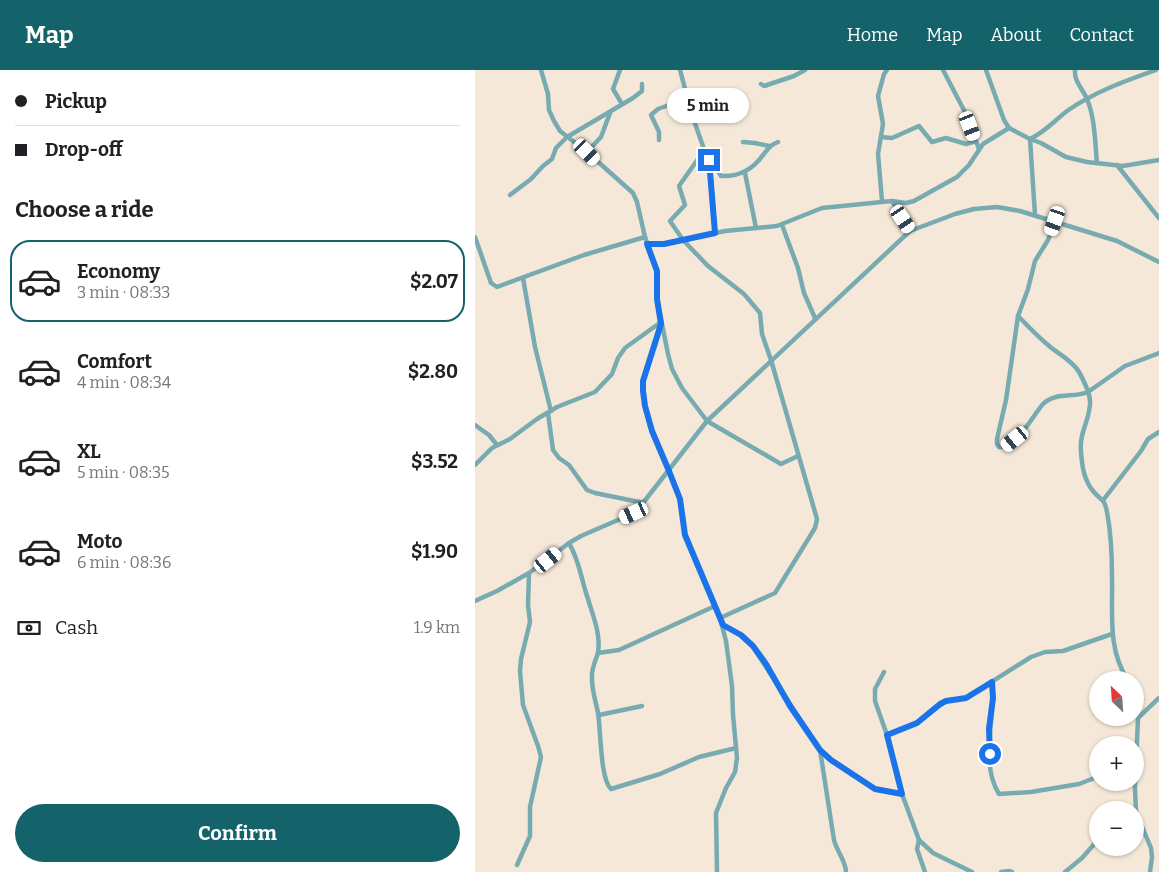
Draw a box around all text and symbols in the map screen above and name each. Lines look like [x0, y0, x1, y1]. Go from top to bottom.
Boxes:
text: Map [25, 21, 74, 49]
text: Home [847, 24, 898, 46]
text: Map [926, 24, 962, 46]
text: About [990, 24, 1041, 46]
text: Contact [1069, 24, 1134, 46]
callout: 5 min [668, 88, 750, 122]
text: Pickup [45, 90, 107, 113]
text: 5 min [687, 96, 729, 115]
car [957, 109, 982, 143]
car [571, 136, 602, 168]
text: Drop-off [45, 138, 123, 161]
route end [698, 149, 720, 171]
text: Choose a ride [15, 196, 154, 223]
car [888, 202, 917, 236]
car [1043, 204, 1066, 238]
icon: car [17, 259, 62, 304]
text: Economy [77, 260, 160, 283]
text: $2.07 [410, 270, 458, 293]
text: 3 min · 08:33 [77, 283, 170, 302]
icon: car [17, 349, 62, 394]
text: Comfort [77, 350, 152, 373]
text: $2.80 [408, 360, 458, 383]
text: 4 min · 08:34 [77, 373, 171, 392]
car [998, 424, 1031, 454]
icon: car [17, 439, 62, 484]
text: XL [77, 440, 101, 463]
text: $3.52 [411, 450, 458, 473]
text: 5 min · 08:35 [77, 463, 170, 482]
car [617, 500, 650, 526]
icon: car [17, 529, 62, 574]
text: Moto [77, 530, 123, 553]
text: $1.90 [411, 540, 458, 563]
car [531, 545, 564, 575]
text: 6 min · 08:36 [77, 553, 171, 572]
icon: cash [15, 614, 43, 642]
text: Cash [55, 616, 98, 639]
text: 1.9 km [414, 618, 460, 637]
north arrow [1089, 671, 1144, 726]
map controls [1089, 671, 1144, 856]
button: + [1089, 736, 1144, 791]
route start [979, 743, 1001, 765]
button: − [1089, 801, 1144, 856]
button: Confirm [15, 804, 460, 862]

